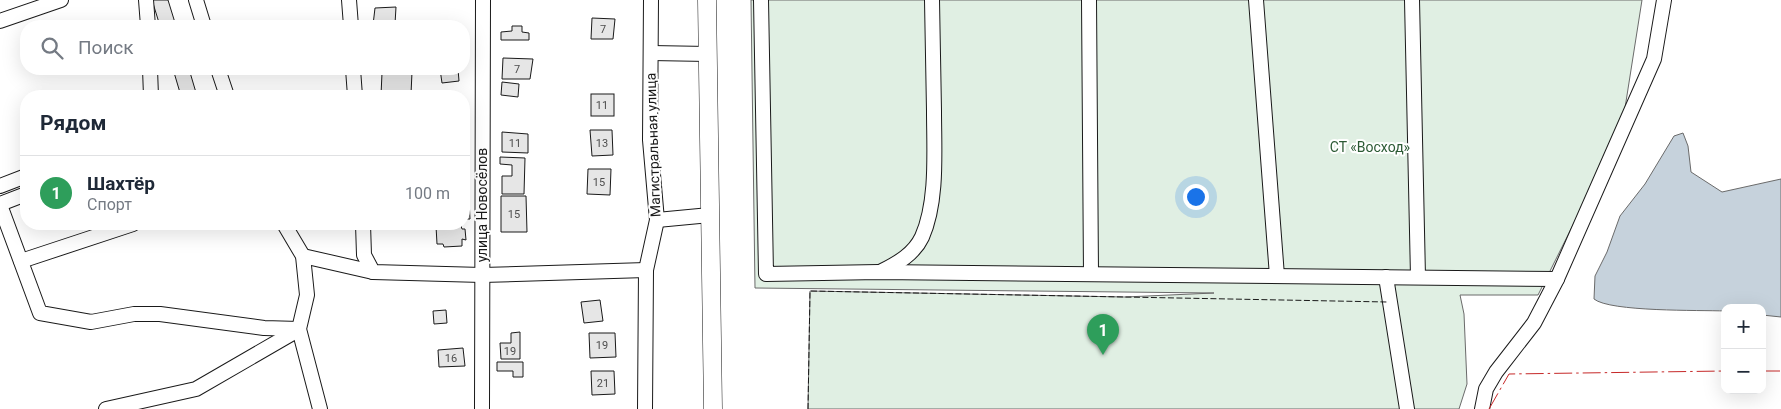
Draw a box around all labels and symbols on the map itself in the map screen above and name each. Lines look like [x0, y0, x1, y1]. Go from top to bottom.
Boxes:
house number: 7 [600, 23, 606, 36]
house number: 7 [514, 63, 520, 76]
street label: Магистральная улица [642, 73, 664, 217]
house number: 11 [596, 99, 608, 112]
house number: 11 [509, 137, 521, 150]
house number: 13 [596, 137, 608, 150]
park label: СТ «Восход» [1330, 139, 1411, 155]
street label: улица Новосёлов [474, 148, 490, 262]
house number: 15 [593, 176, 605, 189]
your location [1183, 184, 1209, 210]
house number: 15 [508, 208, 520, 221]
pin: 1 [1087, 314, 1119, 355]
house number: 19 [596, 339, 608, 352]
house number: 19 [504, 345, 516, 358]
house number: 16 [445, 352, 457, 365]
house number: 21 [597, 377, 609, 390]

